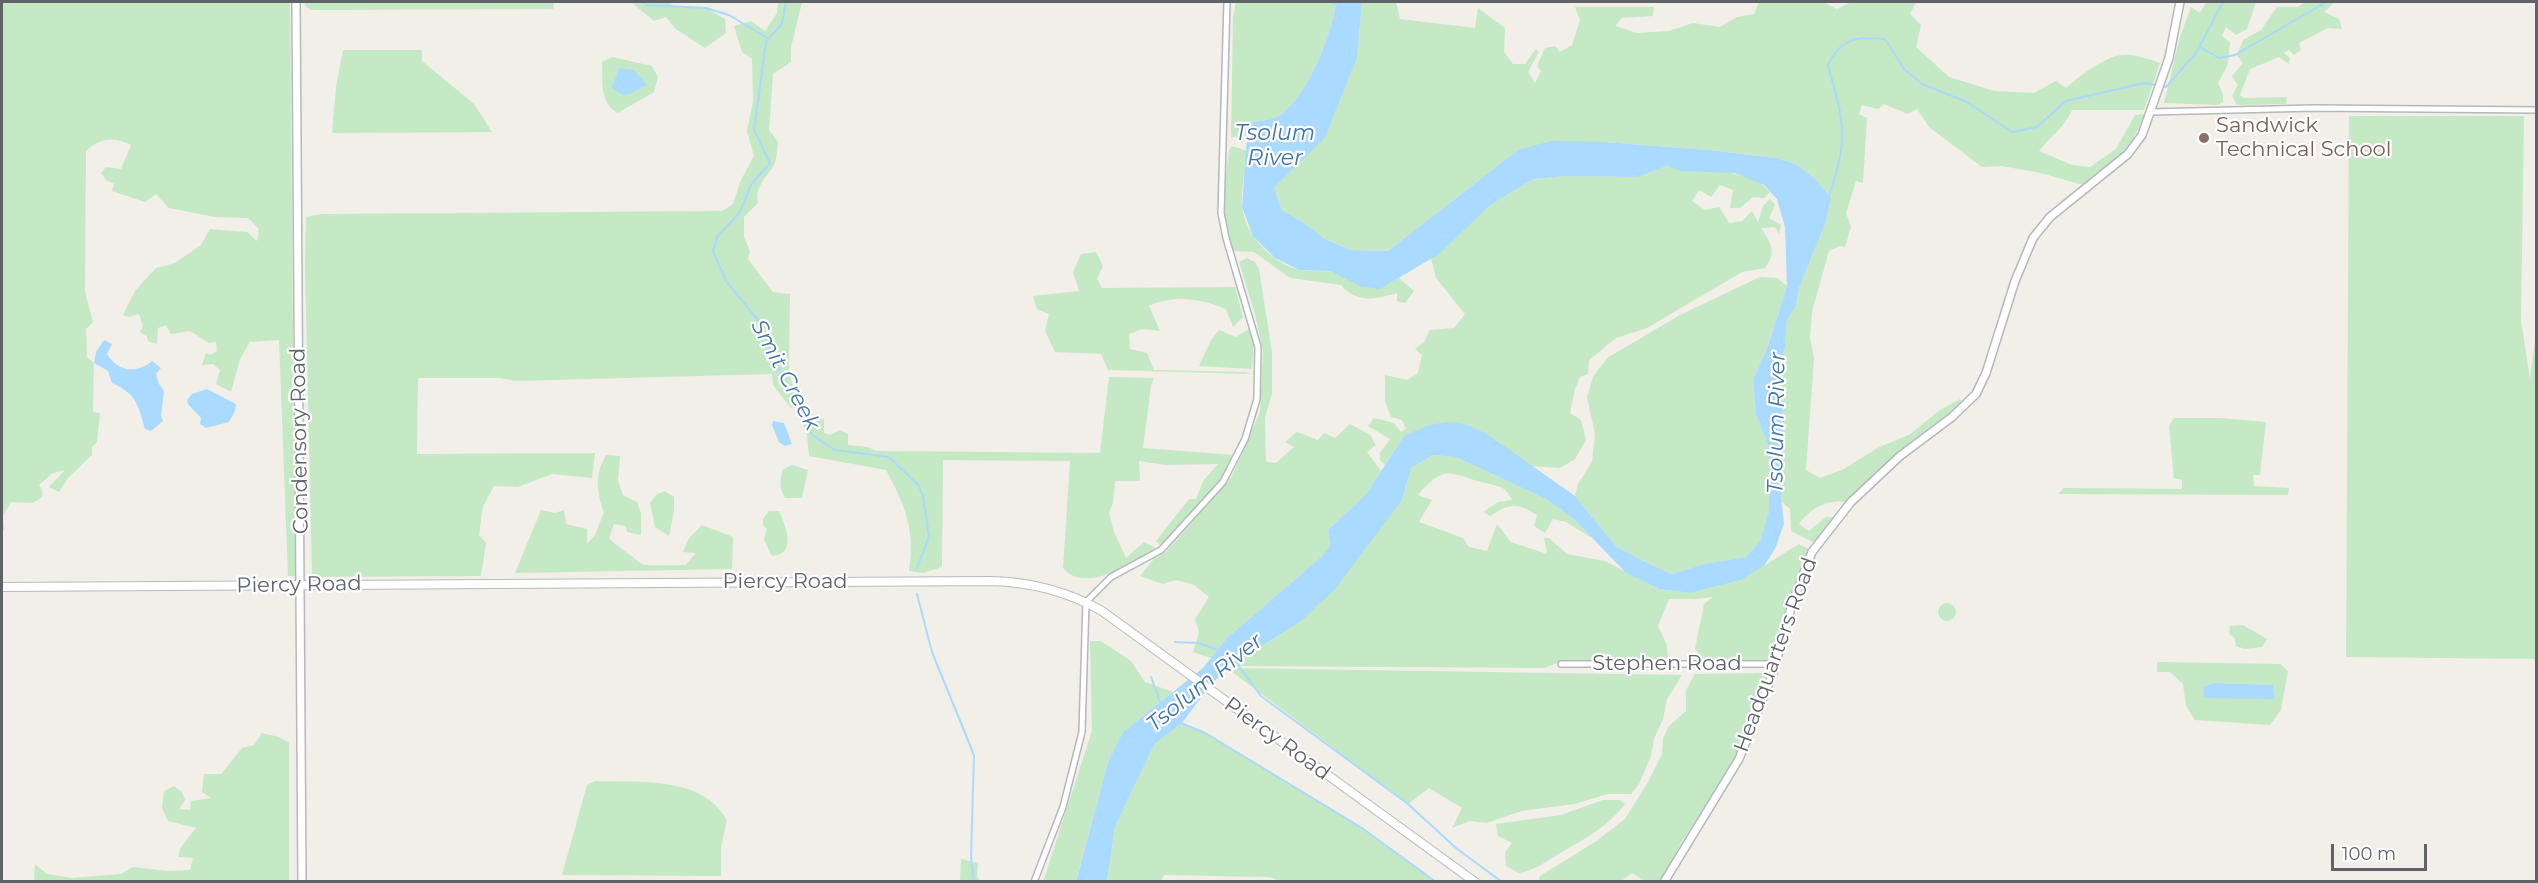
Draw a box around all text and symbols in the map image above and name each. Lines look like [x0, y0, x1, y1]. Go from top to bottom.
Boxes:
place label: Sandwick Technical School [2216, 113, 2391, 163]
water label: Tsolum River [1235, 121, 1315, 172]
marker: Sandwick Technical School [2197, 131, 2211, 145]
water label: Smit Creek [745, 315, 825, 435]
street label: Condensory Road [286, 348, 314, 534]
water label: Tsolum River [1763, 352, 1791, 494]
street label: Headquarters Road [1729, 554, 1823, 756]
street label: Piercy Road [722, 569, 848, 595]
street label: Piercy Road [236, 571, 362, 599]
water label: Tsolum River [1142, 628, 1268, 738]
street label: Stephen Road [1592, 651, 1742, 677]
street label: Piercy Road [1219, 692, 1335, 786]
scale bar [2334, 832, 2430, 870]
text: 100 m [2342, 843, 2396, 865]

